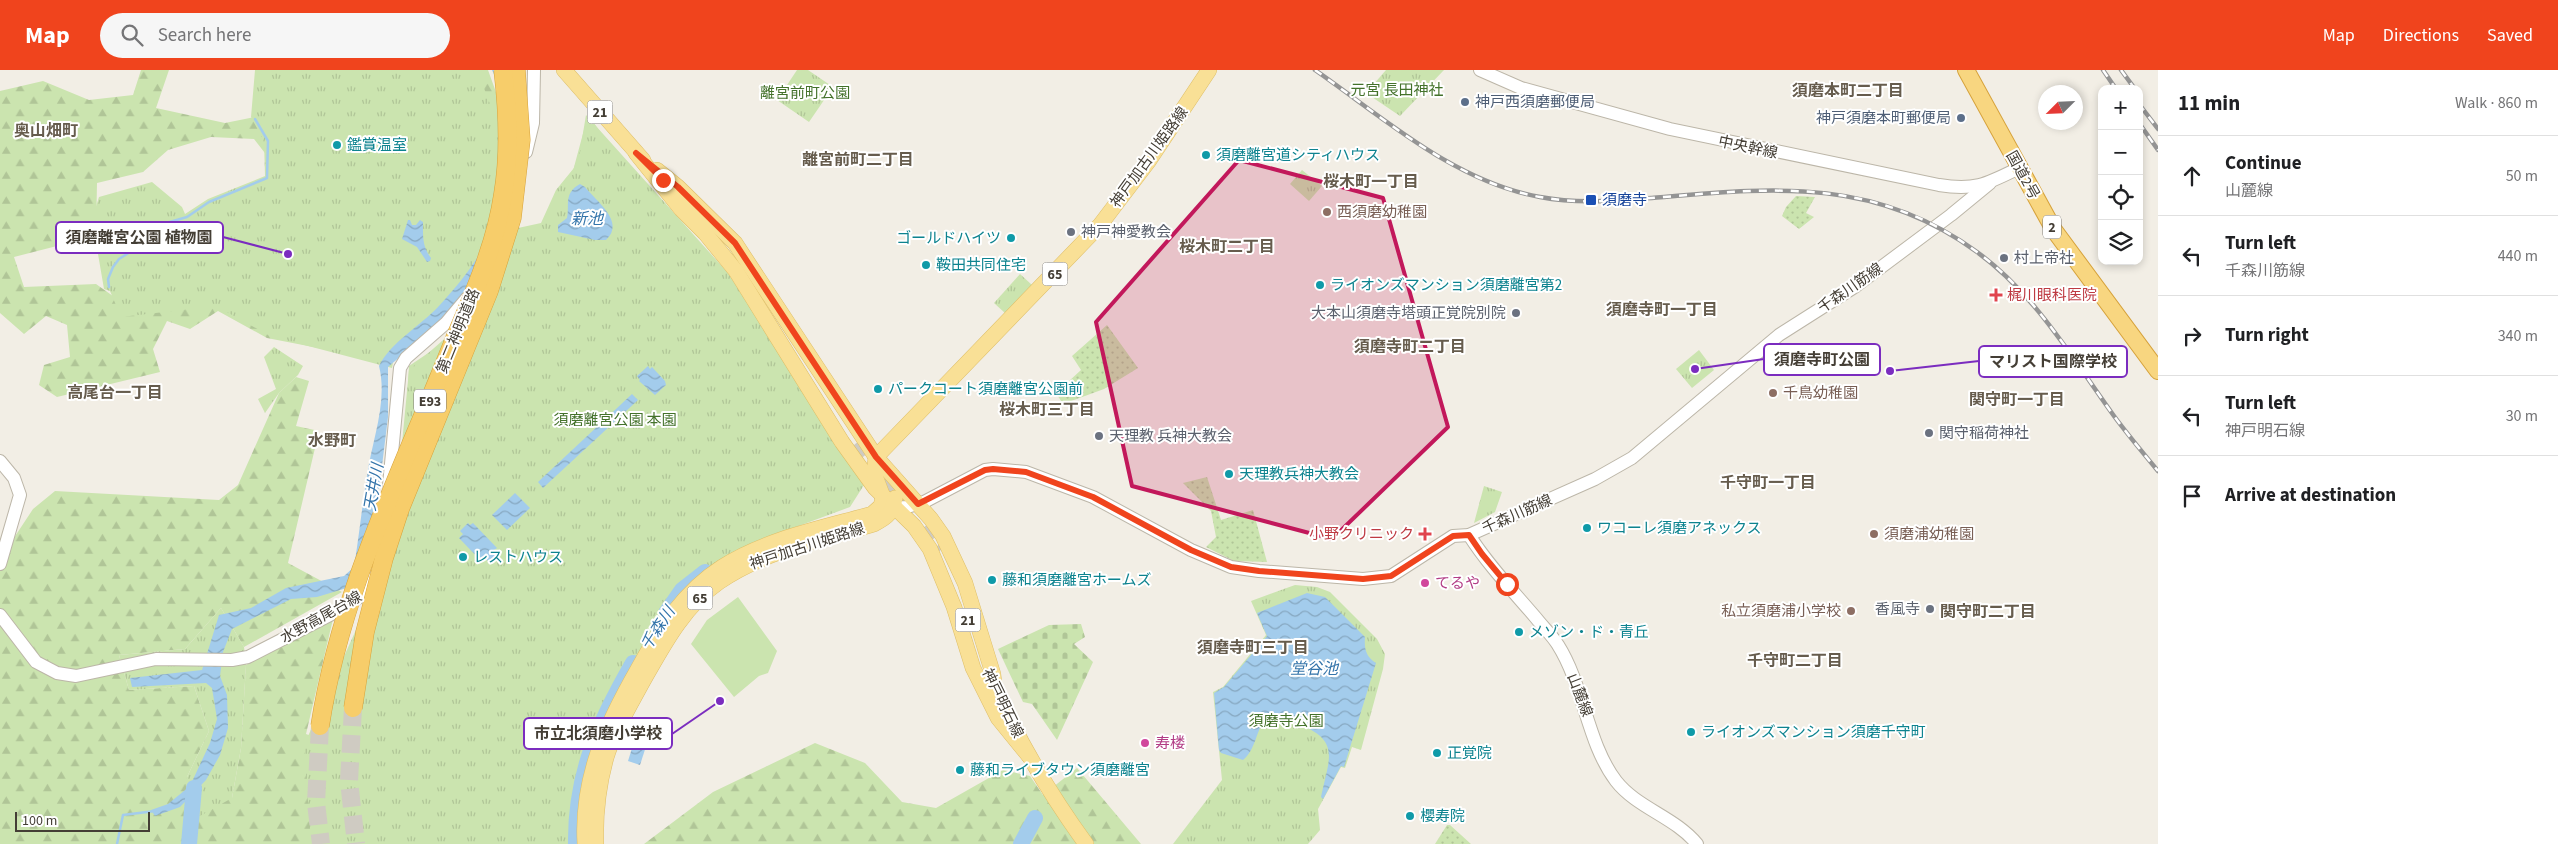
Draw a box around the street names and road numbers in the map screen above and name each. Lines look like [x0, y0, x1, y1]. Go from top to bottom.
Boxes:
road number: 21 [588, 101, 612, 124]
street label: 神戸加古川姫路線 [1106, 103, 1193, 212]
street label: 中央幹線 [1716, 131, 1779, 164]
street label: 国道2号 [2001, 147, 2044, 203]
road number: 2 [2043, 216, 2061, 238]
street label: 千森川筋線 [1814, 258, 1887, 319]
road number: 65 [1042, 262, 1068, 285]
street label: 第二神明道路 [432, 286, 485, 377]
road number: E93 [414, 390, 446, 412]
street label: 千森川筋線 [1479, 490, 1556, 539]
street label: 神戸加古川姫路線 [747, 518, 867, 575]
street label: 水野高尾台線 [277, 586, 366, 648]
road number: 65 [688, 586, 712, 610]
road number: 21 [956, 608, 980, 632]
street label: 神戸明石線 [977, 665, 1028, 742]
street label: 山麓線 [1562, 670, 1597, 720]

